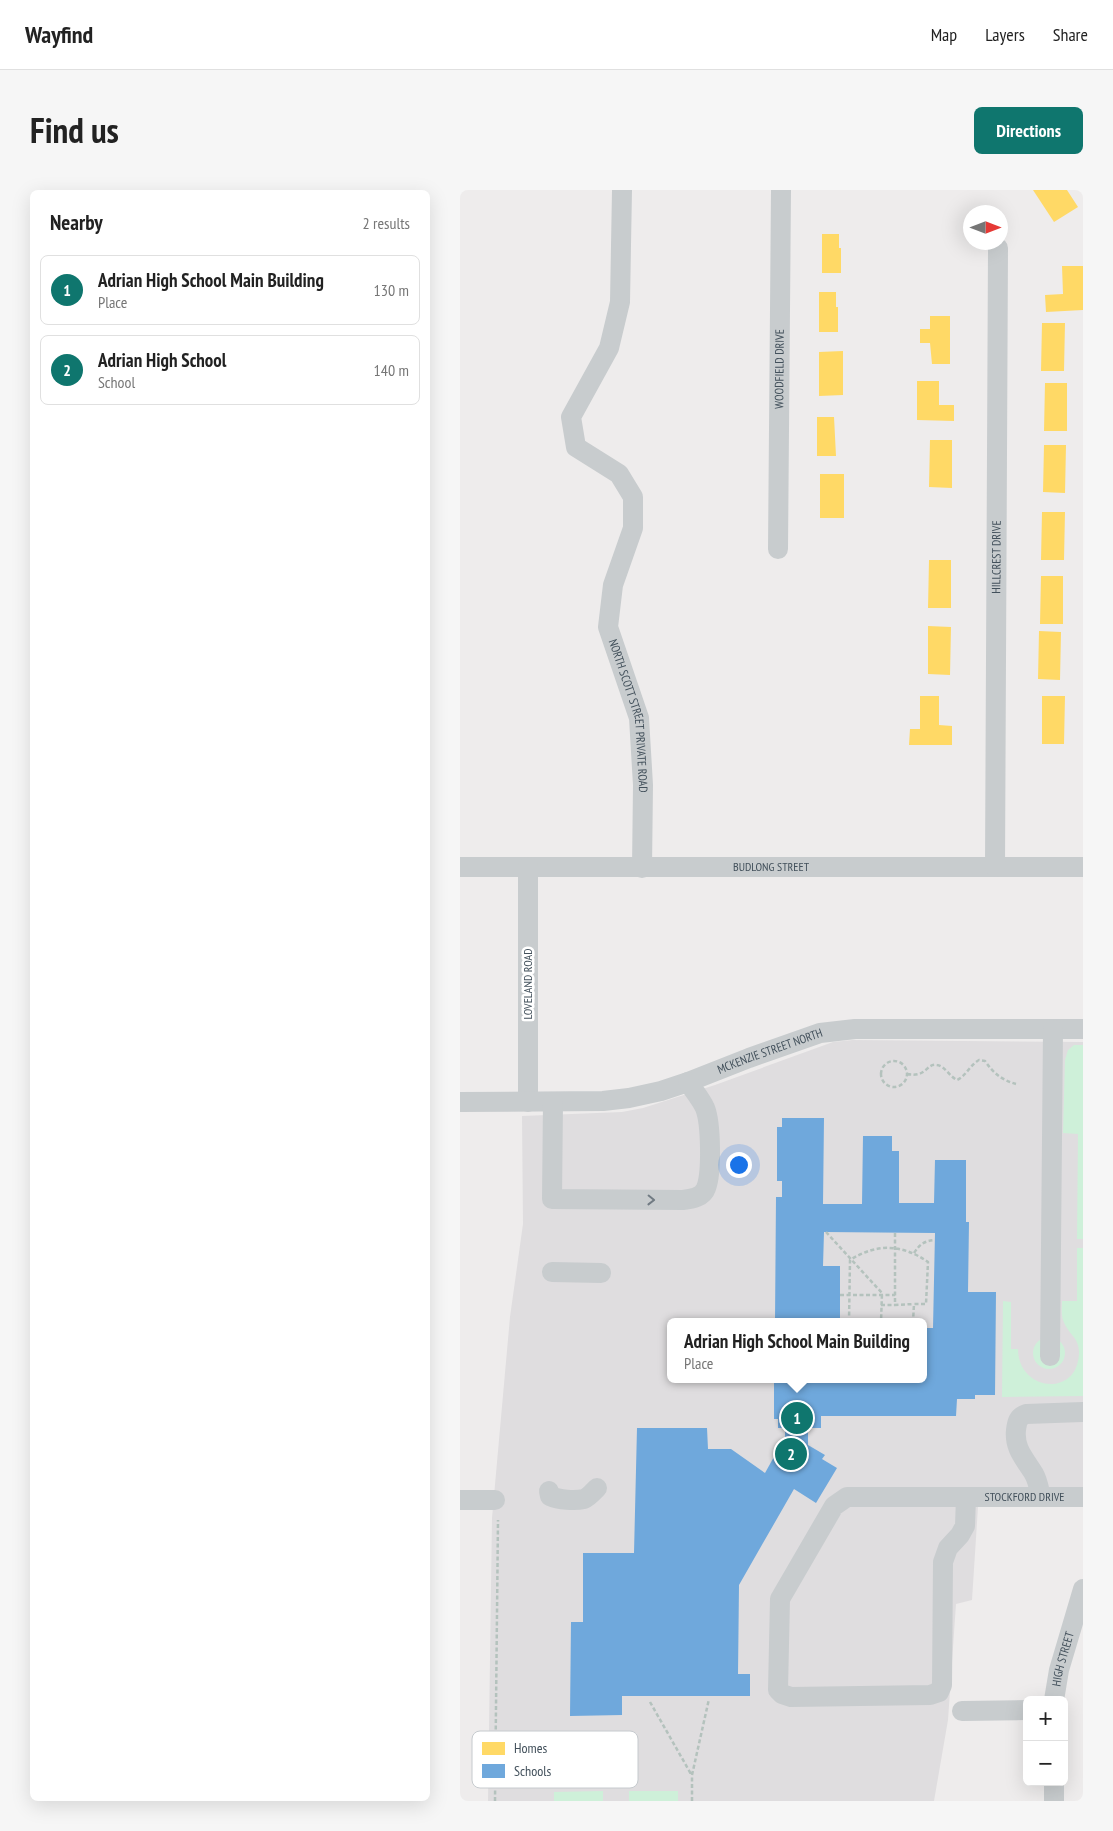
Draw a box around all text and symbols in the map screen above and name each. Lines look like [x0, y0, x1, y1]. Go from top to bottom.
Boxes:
text: Wayfind [25, 19, 93, 50]
text: Map [931, 23, 957, 46]
text: Layers [985, 23, 1025, 46]
text: Share [1053, 23, 1088, 46]
text: Find us [30, 107, 119, 153]
button: Directions [974, 107, 1083, 154]
north arrow [963, 205, 1008, 250]
text: Nearby [50, 209, 103, 236]
text: 2 results [363, 213, 410, 233]
text: Adrian High School Main Building [98, 268, 324, 292]
text: 1 [63, 280, 71, 300]
text: 130 m [374, 280, 409, 300]
text: Place [98, 292, 127, 312]
street label: WOODFIELD DRIVE [771, 329, 787, 409]
text: Adrian High School [98, 348, 226, 372]
text: 2 [63, 360, 71, 380]
text: 140 m [374, 360, 409, 380]
text: School [98, 372, 135, 392]
street label: HILLCREST DRIVE [988, 520, 1004, 594]
street label: NORTH SCOTT STREET PRIVATE ROAD [606, 637, 651, 793]
street label: BUDLONG STREET [733, 859, 810, 874]
street label: LOVELAND ROAD [520, 948, 535, 1020]
street label: MCKENZIE STREET NORTH [715, 1025, 824, 1077]
your location [726, 1152, 752, 1178]
one-way arrow [647, 1195, 655, 1205]
popup [667, 1318, 927, 1383]
text: Adrian High School Main Building [684, 1329, 910, 1353]
text: Place [684, 1353, 713, 1373]
pin: 1 [781, 1399, 813, 1437]
pin: 2 [775, 1435, 807, 1473]
street label: STOCKFORD DRIVE [985, 1489, 1064, 1504]
street label: HIGH STREET [1048, 1629, 1077, 1687]
map controls [1023, 1696, 1068, 1786]
button: + [1023, 1696, 1068, 1741]
legend [472, 1731, 638, 1788]
text: Homes [514, 1739, 547, 1757]
button: − [1023, 1741, 1068, 1786]
text: Schools [514, 1762, 551, 1780]

